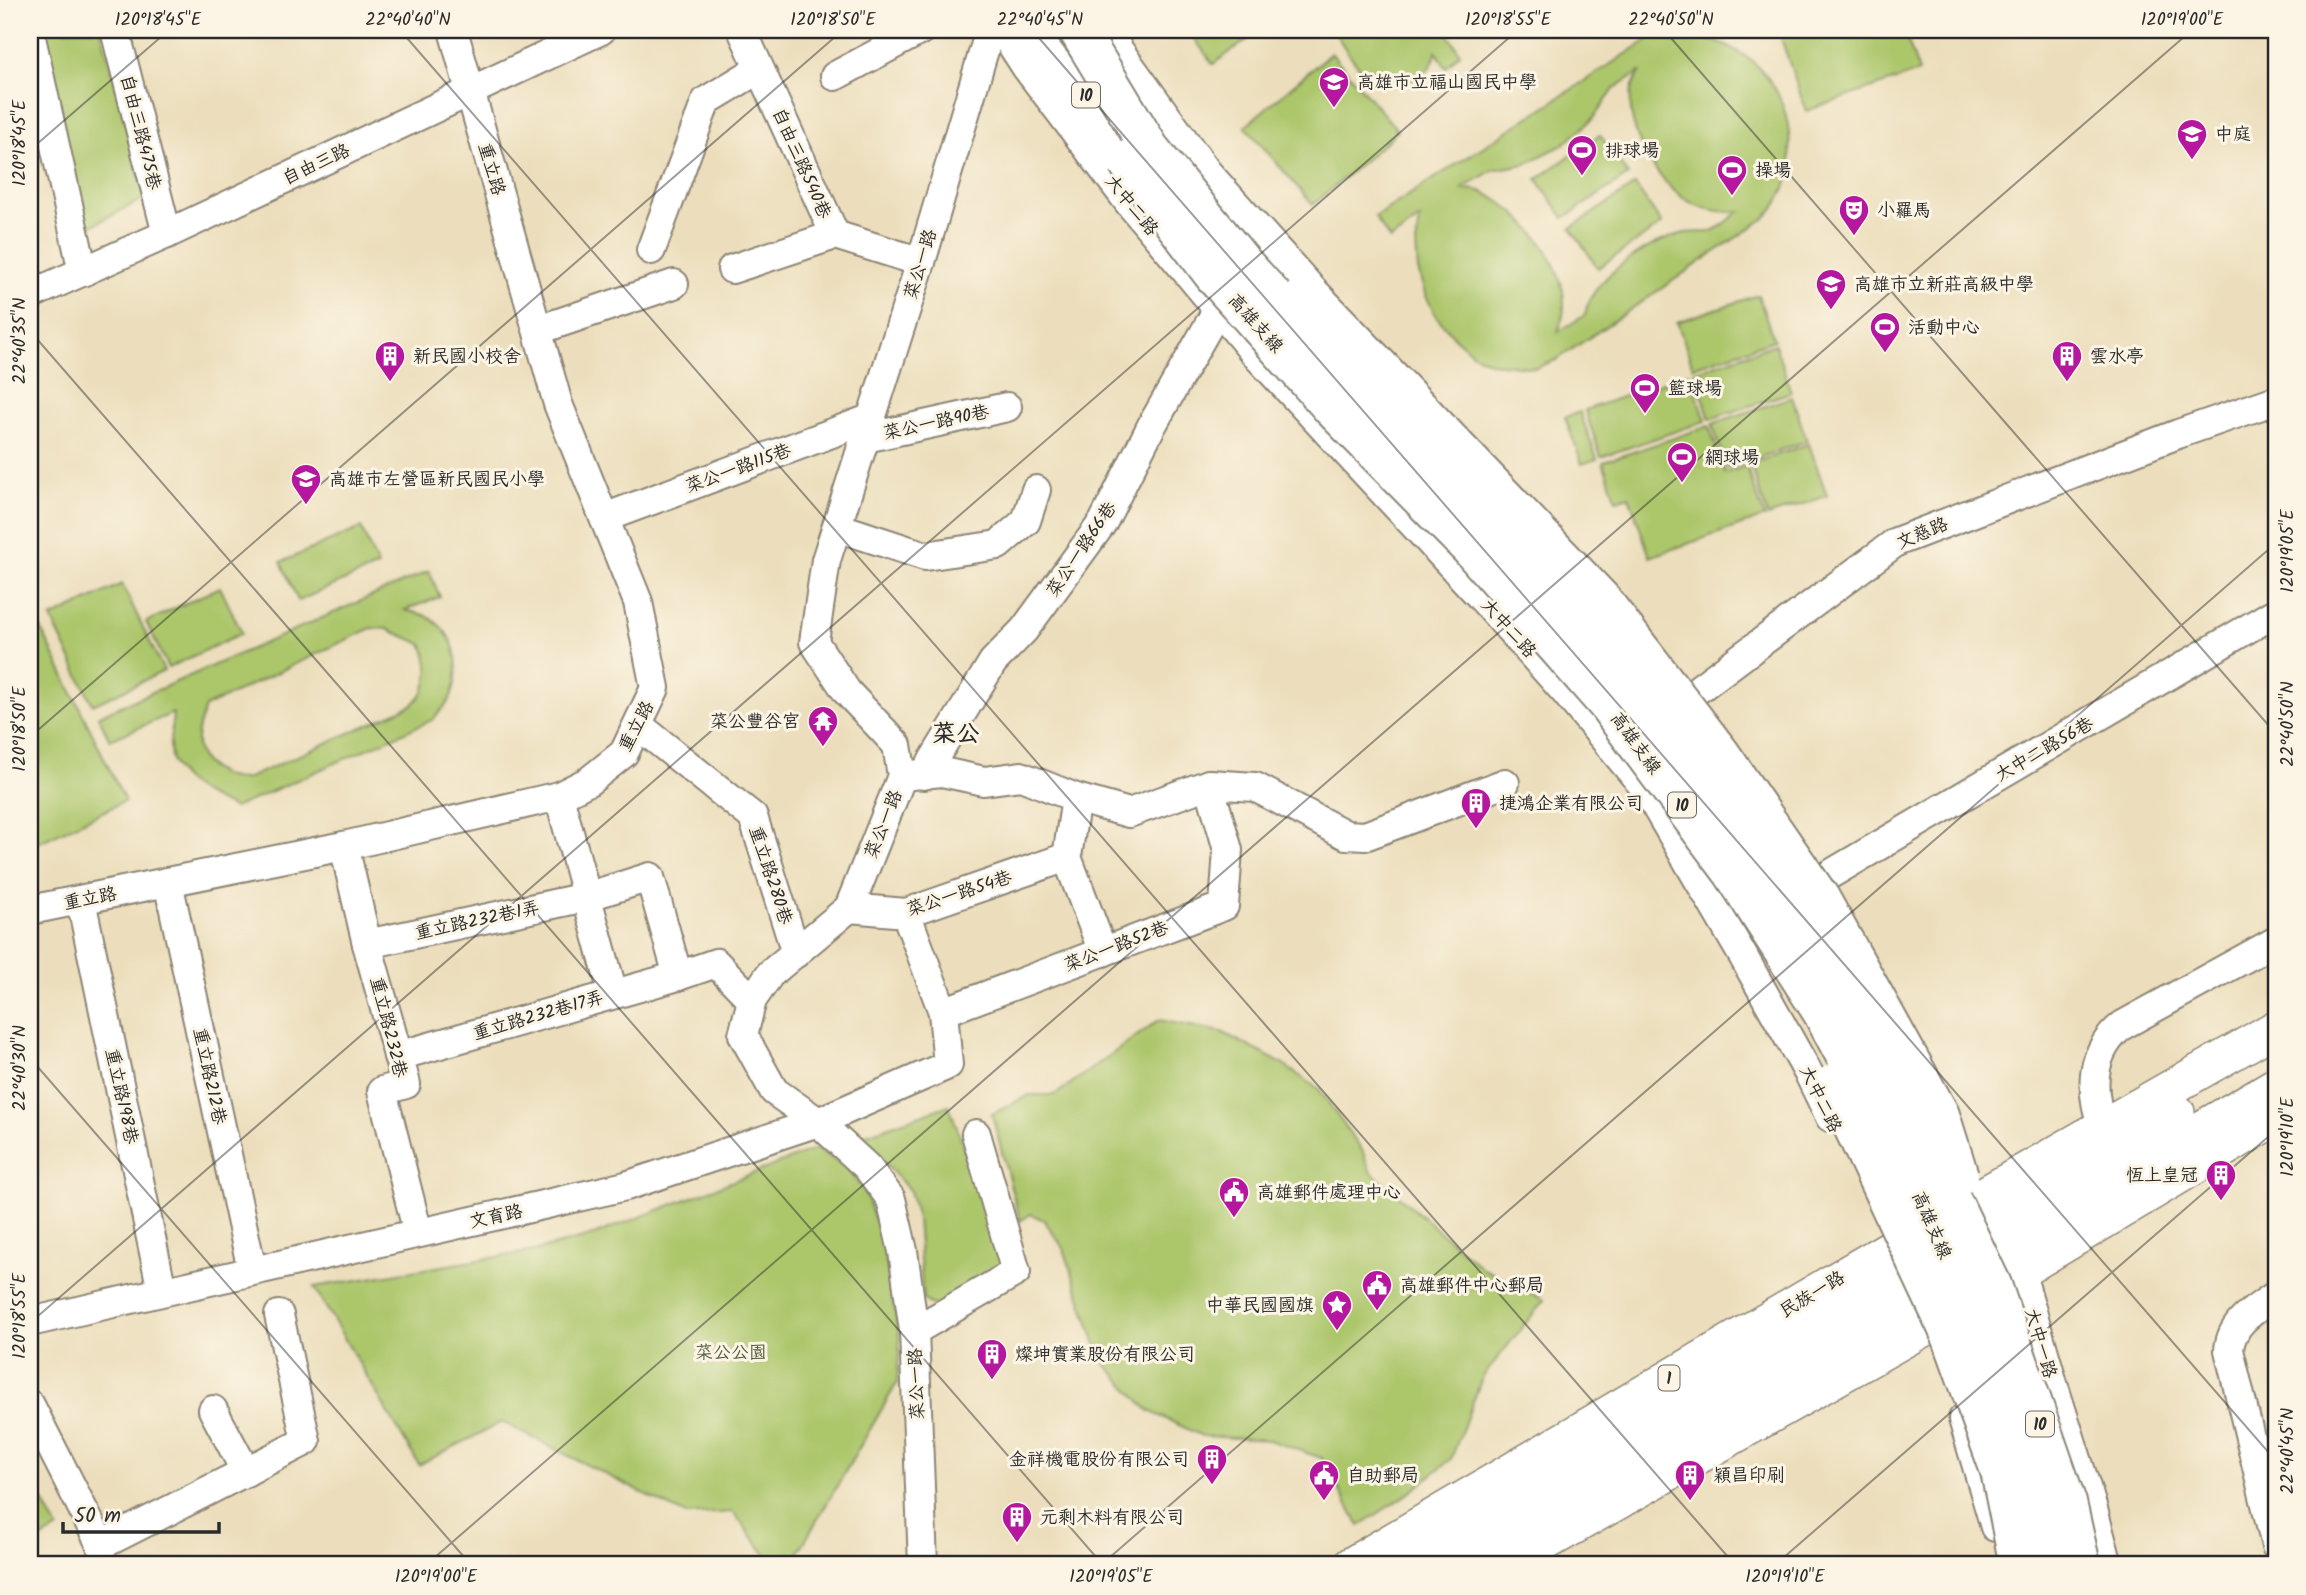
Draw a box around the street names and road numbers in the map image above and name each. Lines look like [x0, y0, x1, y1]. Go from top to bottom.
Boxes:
street label: 自由三路475巷 [111, 72, 168, 193]
road number: 10 [1072, 82, 1100, 108]
street label: 自由三路540巷 [763, 104, 838, 224]
street label: 自由三路 [278, 137, 355, 194]
street label: 重立路 [469, 139, 512, 199]
street label: 大中二路 [1097, 169, 1165, 243]
street label: 菜公一路 [897, 226, 946, 303]
street label: 高雄支線 [1220, 288, 1290, 360]
street label: 菜公一路90巷 [881, 398, 992, 449]
street label: 菜公一路115巷 [681, 437, 796, 502]
street label: 菜公一路66巷 [1039, 496, 1125, 604]
street label: 文慈路 [1892, 510, 1953, 558]
street label: 大中二路 [1473, 593, 1543, 665]
street label: 重立路 [612, 696, 663, 757]
street label: 高雄支線 [1602, 706, 1668, 782]
street label: 大中二路56巷 [1990, 710, 2099, 790]
street label: 菜公一路 [857, 786, 911, 863]
road number: 10 [1668, 792, 1696, 818]
street label: 重立路280巷 [740, 822, 799, 929]
street label: 菜公一路54巷 [903, 864, 1016, 925]
street label: 重立路 [61, 880, 120, 919]
street label: 重立路232巷1弄 [412, 894, 542, 949]
street label: 菜公一路52巷 [1060, 914, 1173, 981]
street label: 重立路232巷 [361, 974, 414, 1081]
street label: 重立路232巷17弄 [469, 984, 607, 1049]
street label: 重立路212巷 [184, 1025, 233, 1128]
street label: 重立路198巷 [96, 1046, 145, 1147]
street label: 大中二路 [1791, 1061, 1848, 1138]
street label: 高雄支線 [1903, 1187, 1959, 1264]
street label: 文育路 [467, 1198, 526, 1237]
street label: 民族一路 [1774, 1264, 1851, 1326]
street label: 大中一路 [2016, 1305, 2063, 1382]
street label: 菜公一路 [902, 1347, 933, 1420]
road number: 1 [1658, 1366, 1680, 1390]
road number: 10 [2026, 1412, 2054, 1436]

